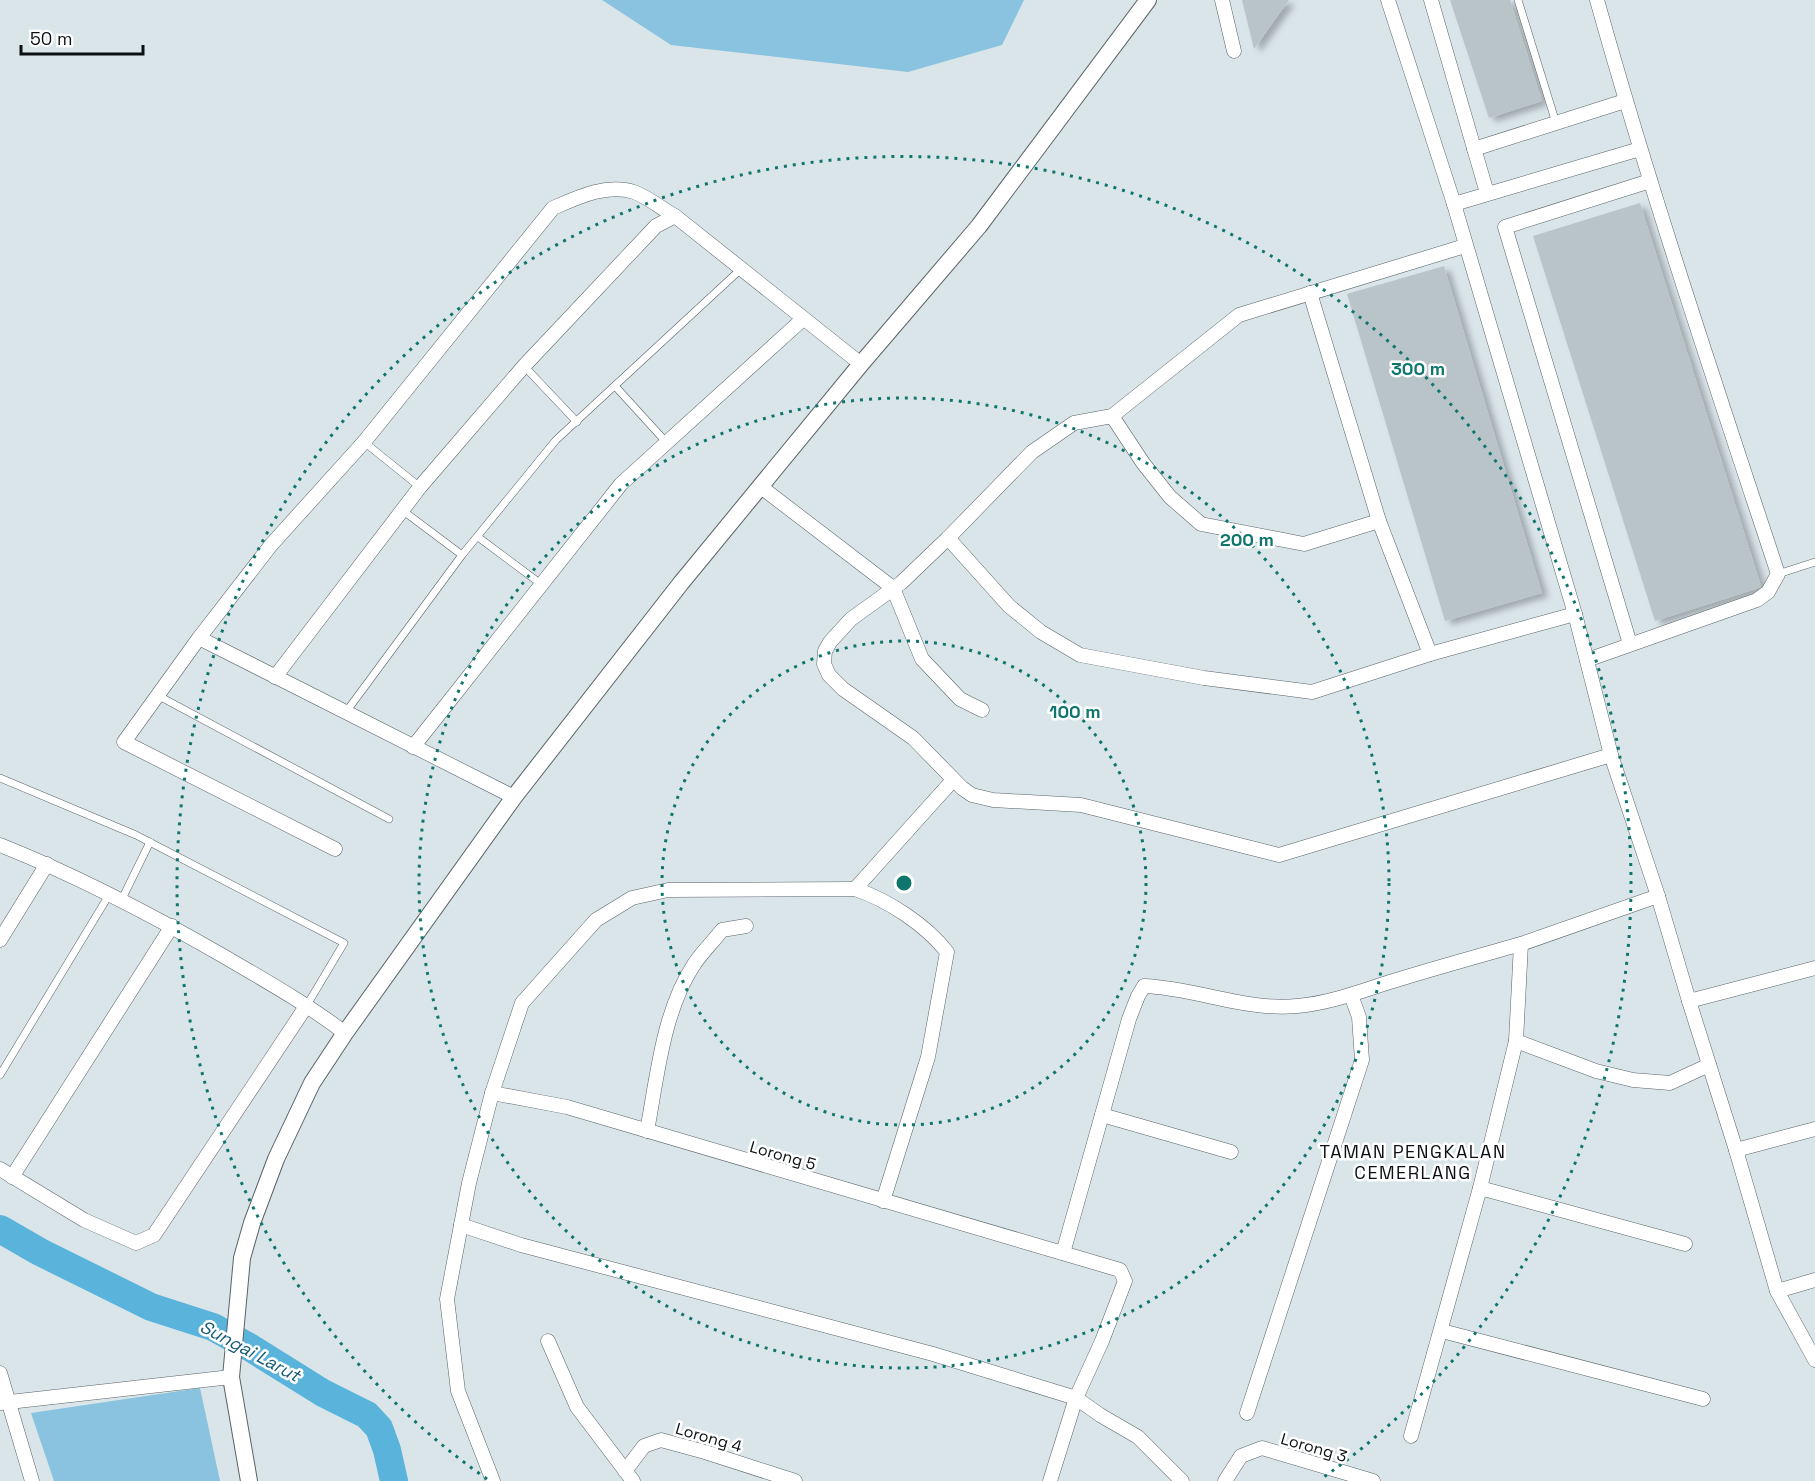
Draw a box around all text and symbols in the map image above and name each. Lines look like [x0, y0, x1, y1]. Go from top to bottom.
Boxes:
scale bar [21, 18, 142, 56]
text: 50 m [30, 27, 72, 50]
text: 300 m [1391, 357, 1445, 380]
text: 200 m [1220, 528, 1274, 551]
text: 100 m [1049, 700, 1101, 723]
centre of rings [894, 873, 914, 893]
street label: Lorong 5 [747, 1136, 818, 1175]
district label: TAMAN PENGKALAN CEMERLANG [1320, 1140, 1506, 1184]
water label: Sungai Larut [196, 1315, 306, 1387]
street label: Lorong 4 [673, 1418, 745, 1457]
street label: Lorong 3 [1278, 1428, 1349, 1467]

